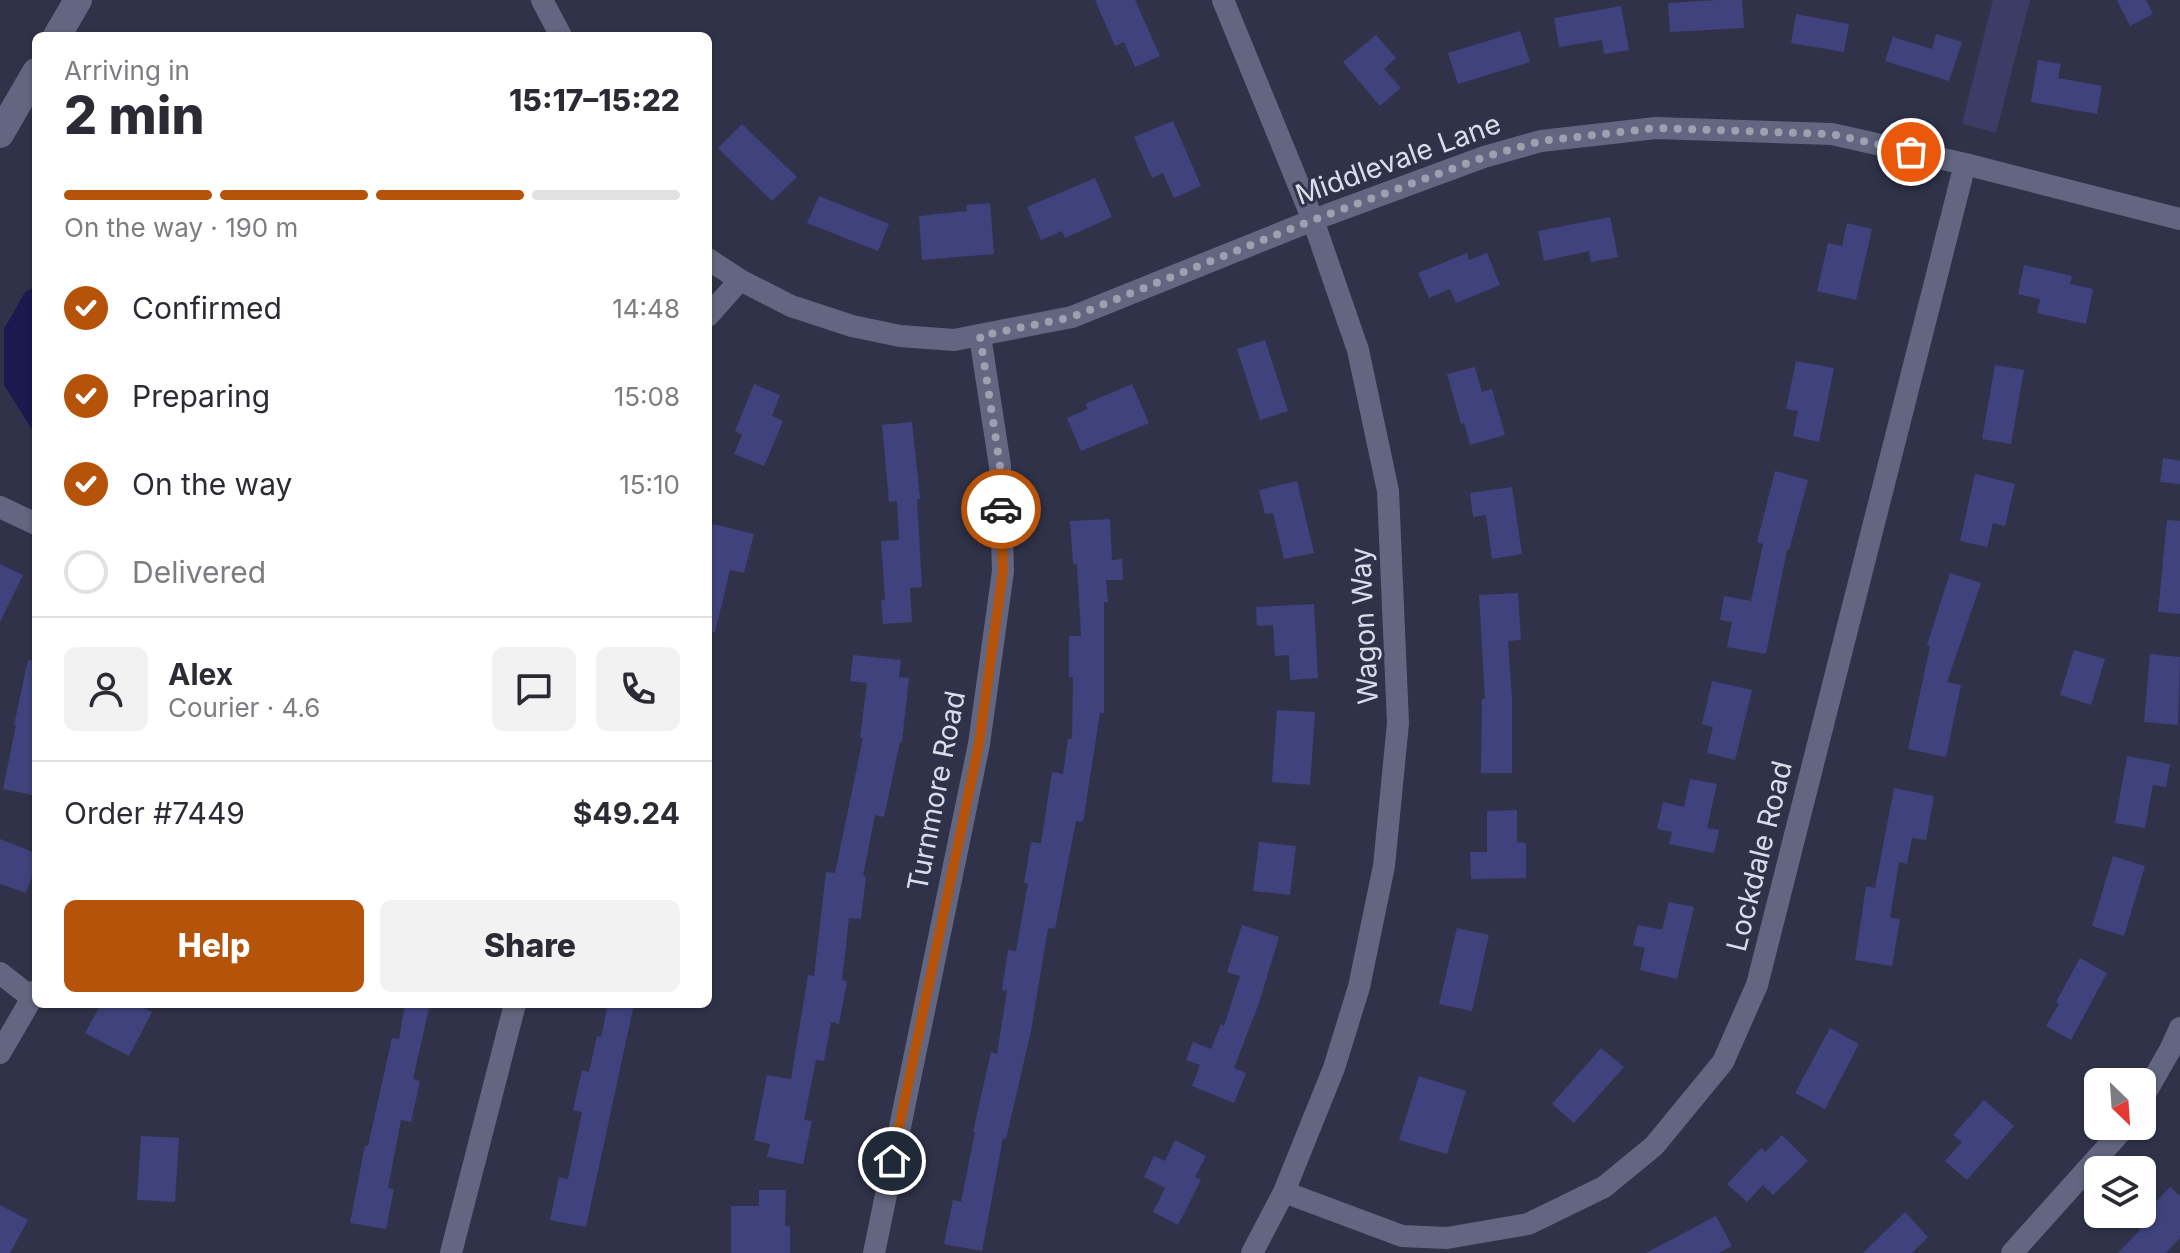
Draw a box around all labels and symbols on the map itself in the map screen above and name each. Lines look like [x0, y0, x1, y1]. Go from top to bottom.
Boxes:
street label: Middlevale Lane [1291, 106, 1505, 212]
pin [1877, 118, 1945, 186]
courier [961, 469, 1041, 549]
street label: Wagon Way [1343, 546, 1385, 706]
street label: Turnmore Road [900, 688, 972, 894]
street label: Lockdale Road [1719, 757, 1799, 955]
north arrow [2084, 1068, 2156, 1140]
pin [858, 1127, 926, 1195]

